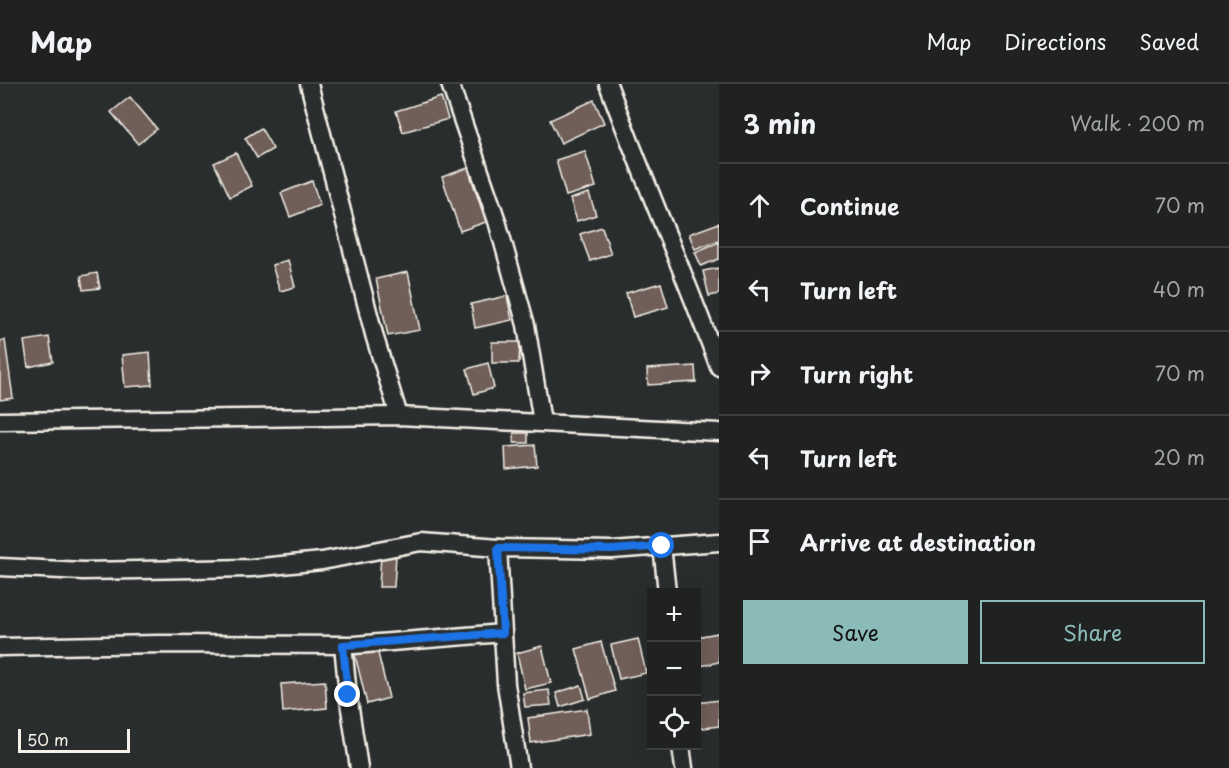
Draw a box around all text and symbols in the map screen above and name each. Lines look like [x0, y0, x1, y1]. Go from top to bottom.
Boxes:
text: Map [30, 20, 92, 63]
text: Map [926, 25, 971, 57]
text: Directions [1004, 25, 1106, 57]
text: Saved [1139, 25, 1199, 57]
text: 3 min [743, 104, 816, 143]
text: Walk · 200 m [1070, 108, 1205, 138]
icon: ahead [743, 189, 776, 222]
text: Continue [800, 189, 899, 222]
text: 70 m [1155, 190, 1205, 220]
icon: left [743, 273, 776, 306]
text: Turn left [800, 273, 897, 306]
text: 40 m [1153, 274, 1205, 304]
icon: right [743, 357, 776, 390]
text: Turn right [800, 357, 913, 390]
text: 70 m [1155, 358, 1205, 388]
icon: left [743, 441, 776, 474]
text: Turn left [800, 441, 897, 474]
text: 20 m [1153, 442, 1205, 472]
icon: arrive [743, 525, 776, 558]
text: Arrive at destination [800, 525, 1036, 558]
route start [648, 532, 674, 558]
map controls [647, 588, 701, 750]
button: + [647, 588, 701, 642]
button: Save [743, 600, 968, 664]
button: Share [980, 600, 1205, 664]
button: − [647, 642, 701, 696]
route end [334, 681, 360, 707]
button: locate [647, 696, 701, 750]
scale bar [18, 726, 130, 754]
text: 50 m [27, 727, 68, 751]

